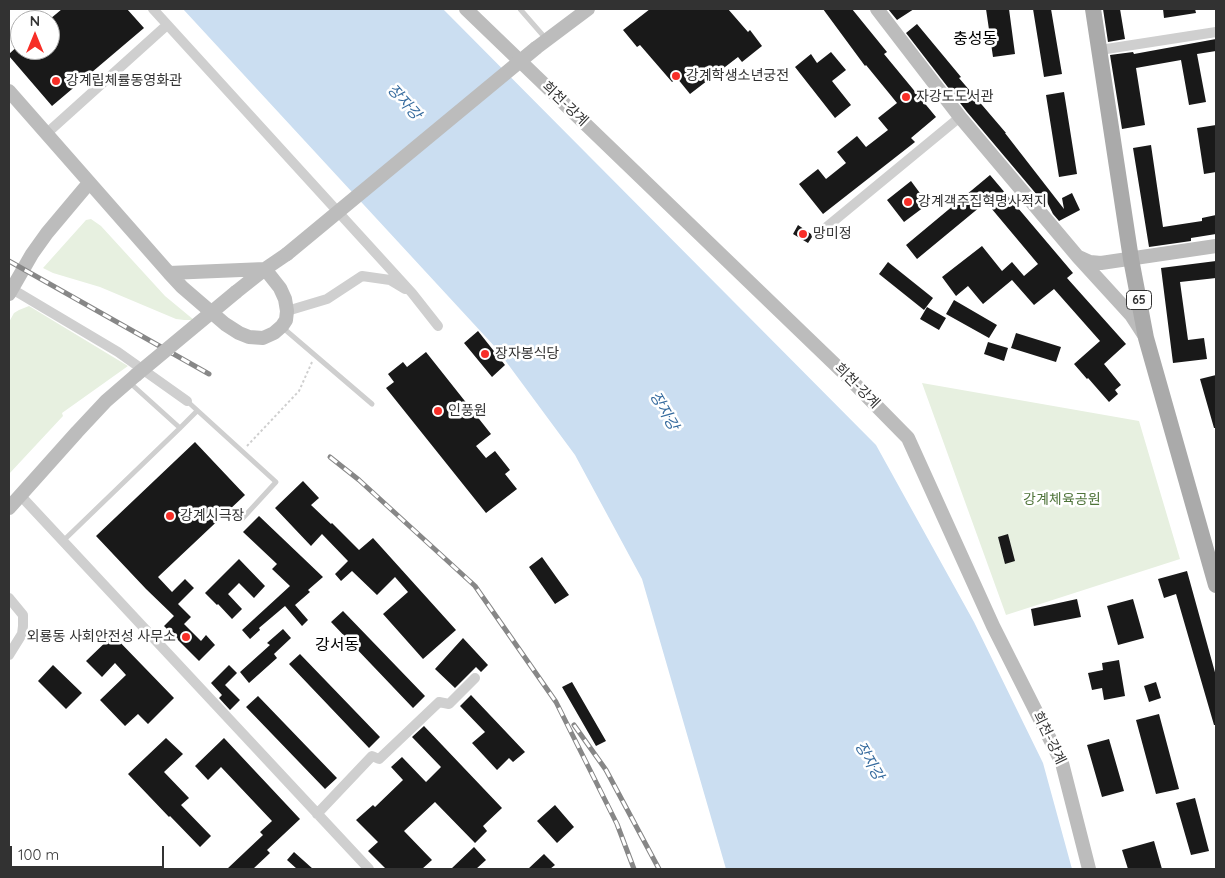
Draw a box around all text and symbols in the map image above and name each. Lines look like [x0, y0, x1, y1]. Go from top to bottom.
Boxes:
north arrow [10, 10, 60, 60]
text: N [30, 12, 40, 30]
district label: 충성동 [953, 29, 997, 49]
place label: 강계학생소년궁전 [686, 68, 789, 84]
marker: 강계학생소년궁전 [670, 70, 682, 82]
place label: 강계립체률동영화관 [66, 73, 182, 89]
marker: 강계립체률동영화관 [50, 75, 62, 87]
street label: 희천-강계 [539, 78, 591, 130]
water label: 장자강 [383, 81, 425, 123]
place label: 자강도도서관 [916, 89, 993, 105]
marker: 자강도도서관 [900, 91, 912, 103]
place label: 강계객주집혁명사적지 [918, 194, 1047, 210]
marker: 강계객주집혁명사적지 [902, 196, 914, 208]
place label: 망미정 [813, 226, 852, 242]
marker: 망미정 [797, 228, 809, 240]
road number: 65 [1126, 290, 1152, 310]
place label: 장자봉식당 [495, 346, 559, 362]
marker: 장자봉식당 [479, 348, 491, 360]
street label: 희천-강계 [831, 360, 883, 412]
water label: 장자강 [646, 389, 682, 433]
place label: 인풍원 [448, 403, 487, 419]
marker: 인풍원 [432, 405, 444, 417]
park label: 강계체육공원 [1023, 492, 1101, 508]
place label: 강계시극장 [180, 508, 244, 524]
marker: 강계시극장 [164, 510, 176, 522]
place label: 외룡동 사회안전성 사무소 [27, 629, 176, 645]
marker: 외룡동 사회안전성 사무소 [180, 631, 192, 643]
district label: 강서동 [315, 635, 359, 655]
street label: 희천-강계 [1029, 709, 1069, 767]
water label: 장자강 [851, 739, 887, 783]
scale bar [12, 836, 166, 868]
text: 100 m [18, 845, 59, 864]

